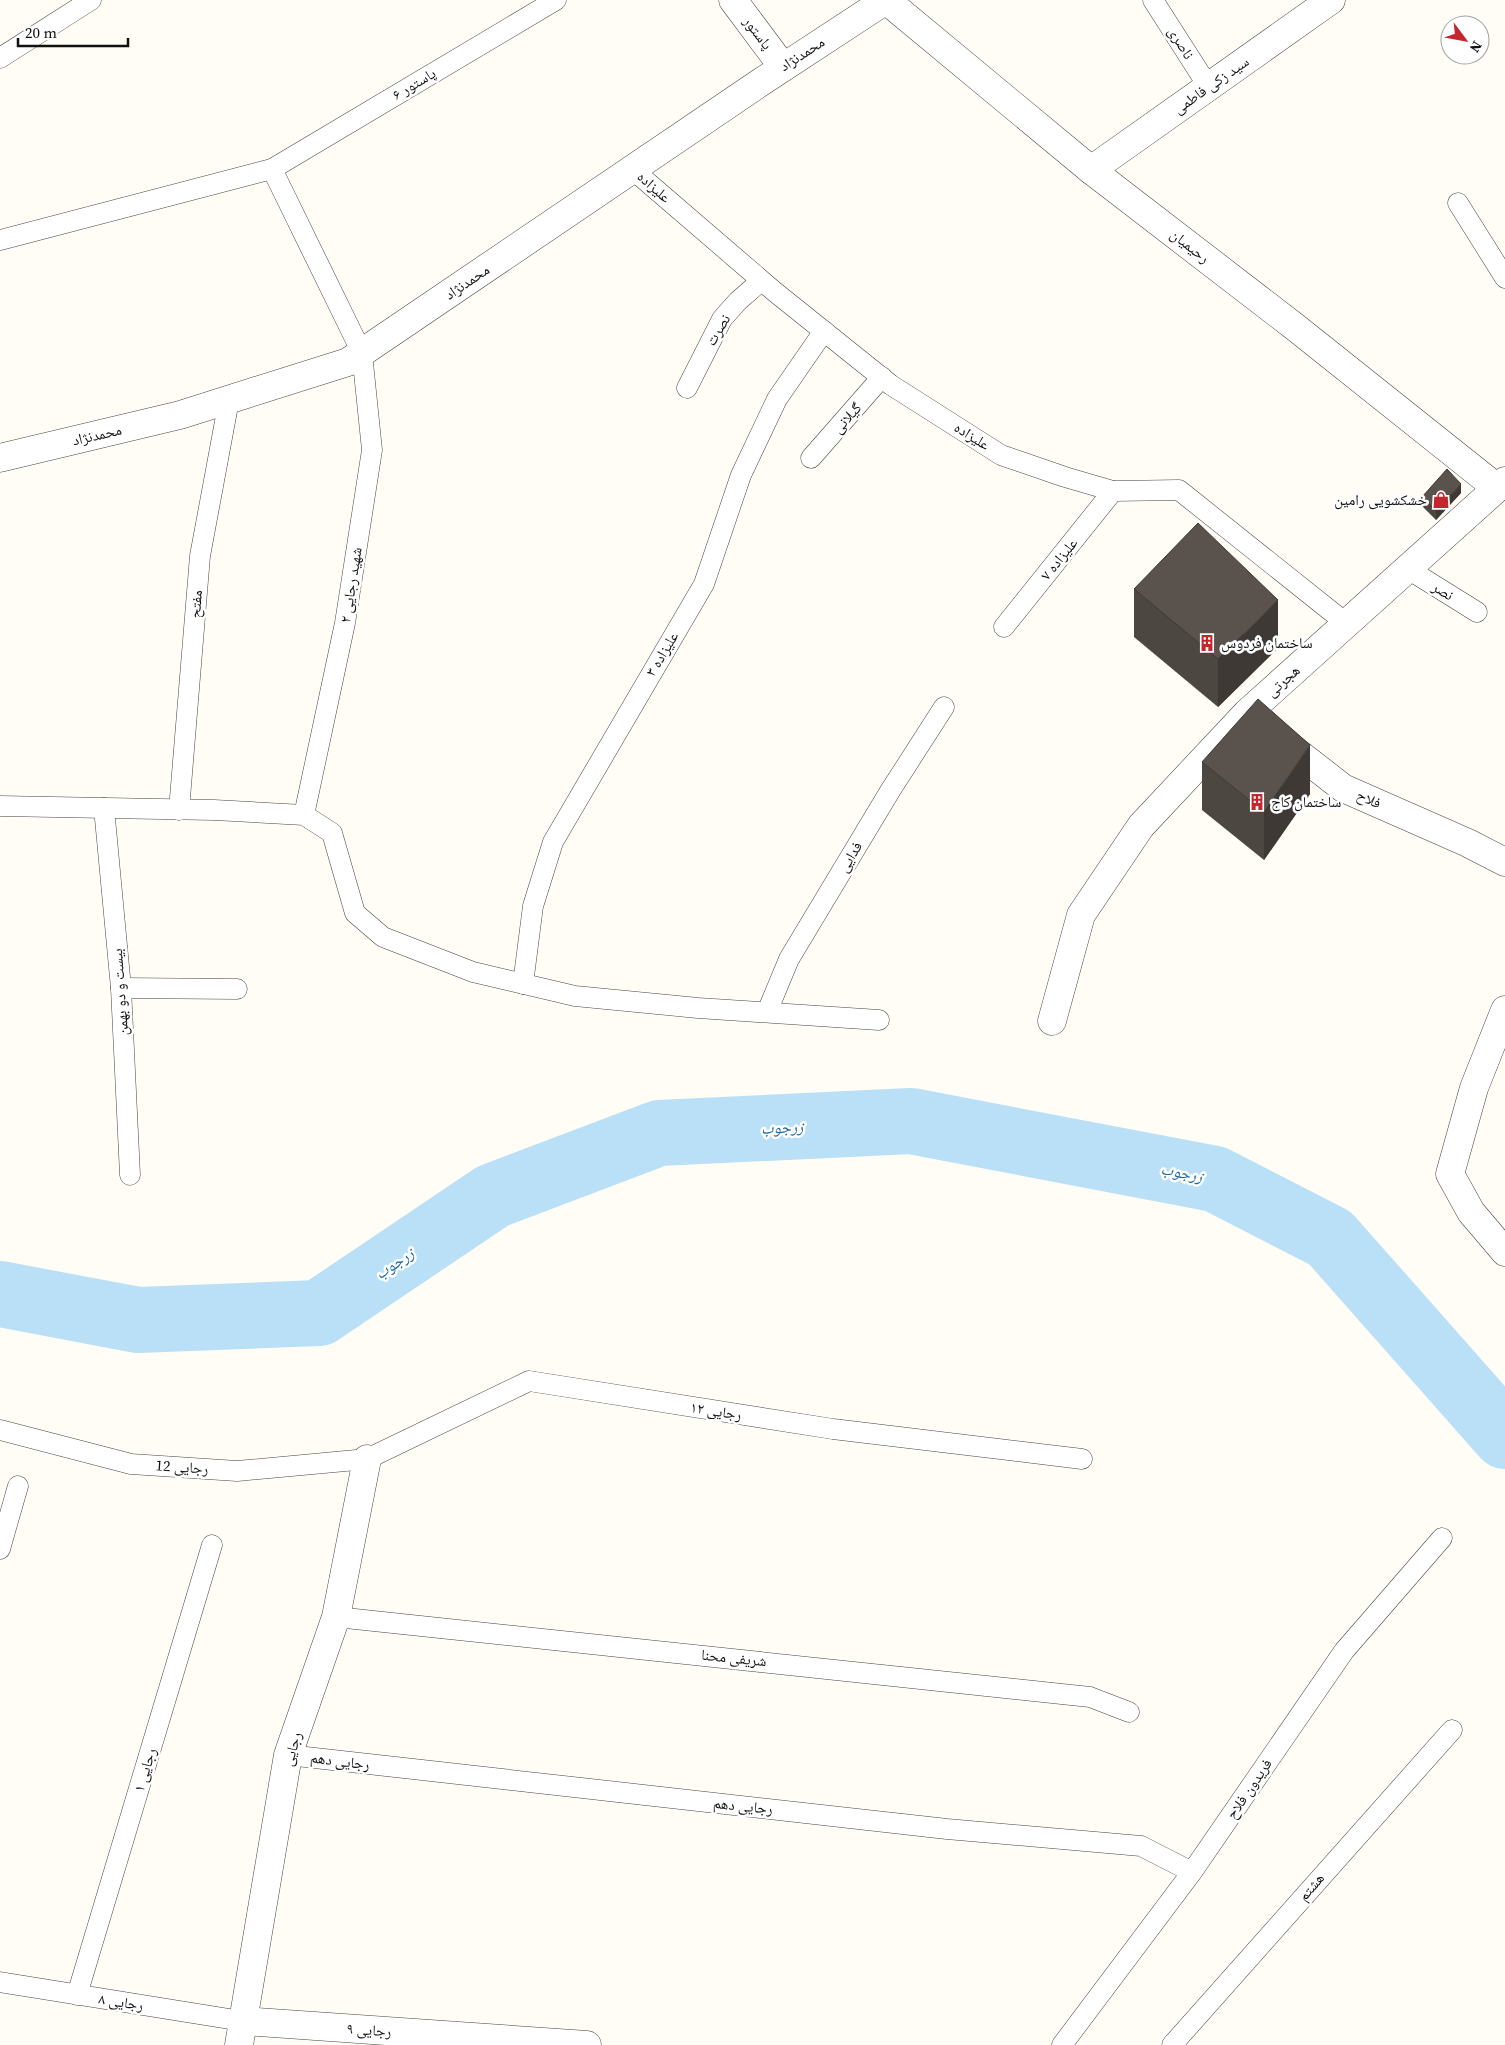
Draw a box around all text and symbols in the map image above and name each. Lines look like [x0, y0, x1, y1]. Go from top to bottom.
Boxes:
street label: پاستور [738, 11, 778, 54]
scale bar [18, 15, 128, 47]
north arrow [1440, 15, 1490, 65]
text: 20 m [25, 22, 57, 43]
street label: ناصری [1163, 22, 1200, 63]
street label: محمدنژاد [775, 31, 829, 76]
text: N [1465, 37, 1487, 57]
street label: سید زکی فاطمی [1169, 51, 1253, 118]
street label: پاستور ۶ [388, 62, 439, 105]
street label: علیزاده [633, 166, 676, 207]
street label: رحیمیان [1166, 224, 1215, 268]
street label: محمدنژاد [440, 259, 493, 304]
street label: نصرت [700, 310, 735, 349]
street label: گیلانی [827, 397, 866, 438]
street label: علیزاده [950, 416, 995, 455]
street label: محمدنژاد [70, 419, 124, 450]
place label: خشکشویی رامین [1334, 489, 1427, 510]
shop icon: خشکشویی رامین [1431, 490, 1451, 510]
street label: علیزاده ۷ [1035, 533, 1082, 584]
street label: شهید رجایی ۲ [334, 545, 367, 624]
street label: نصر [1428, 575, 1458, 605]
street label: مفتح [184, 589, 207, 619]
street label: علیزاده ۳ [640, 627, 683, 680]
place label: ساختمان فردوس [1221, 632, 1313, 653]
building icon: ساختمان فردوس [1197, 633, 1217, 653]
street label: هجرتی [1261, 660, 1304, 702]
street label: فلاح [1354, 784, 1385, 813]
place label: ساختمان کاج [1271, 791, 1342, 812]
building icon: ساختمان کاج [1247, 792, 1267, 812]
street label: فدایی [832, 837, 867, 876]
street label: بیست و دو بهمن [106, 948, 133, 1036]
water label: زرجوب [760, 1115, 806, 1139]
water label: زرجوب [1159, 1157, 1207, 1187]
water label: زرجوب [370, 1241, 419, 1284]
street label: رجایی ۱۲ [689, 1396, 743, 1425]
street label: رجایی 12 [155, 1454, 209, 1479]
street label: شریفی محنا [700, 1644, 768, 1671]
street label: رجایی [277, 1729, 306, 1768]
street label: رجایی ۱ [128, 1745, 161, 1794]
street label: رجایی دهم [309, 1746, 371, 1775]
street label: فریدون فلاح [1221, 1754, 1277, 1823]
street label: رجایی دهم [712, 1792, 774, 1819]
street label: هشتم [1293, 1868, 1329, 1905]
street label: رجایی ۸ [97, 1988, 145, 2015]
street label: رجایی ۹ [346, 2017, 392, 2042]

